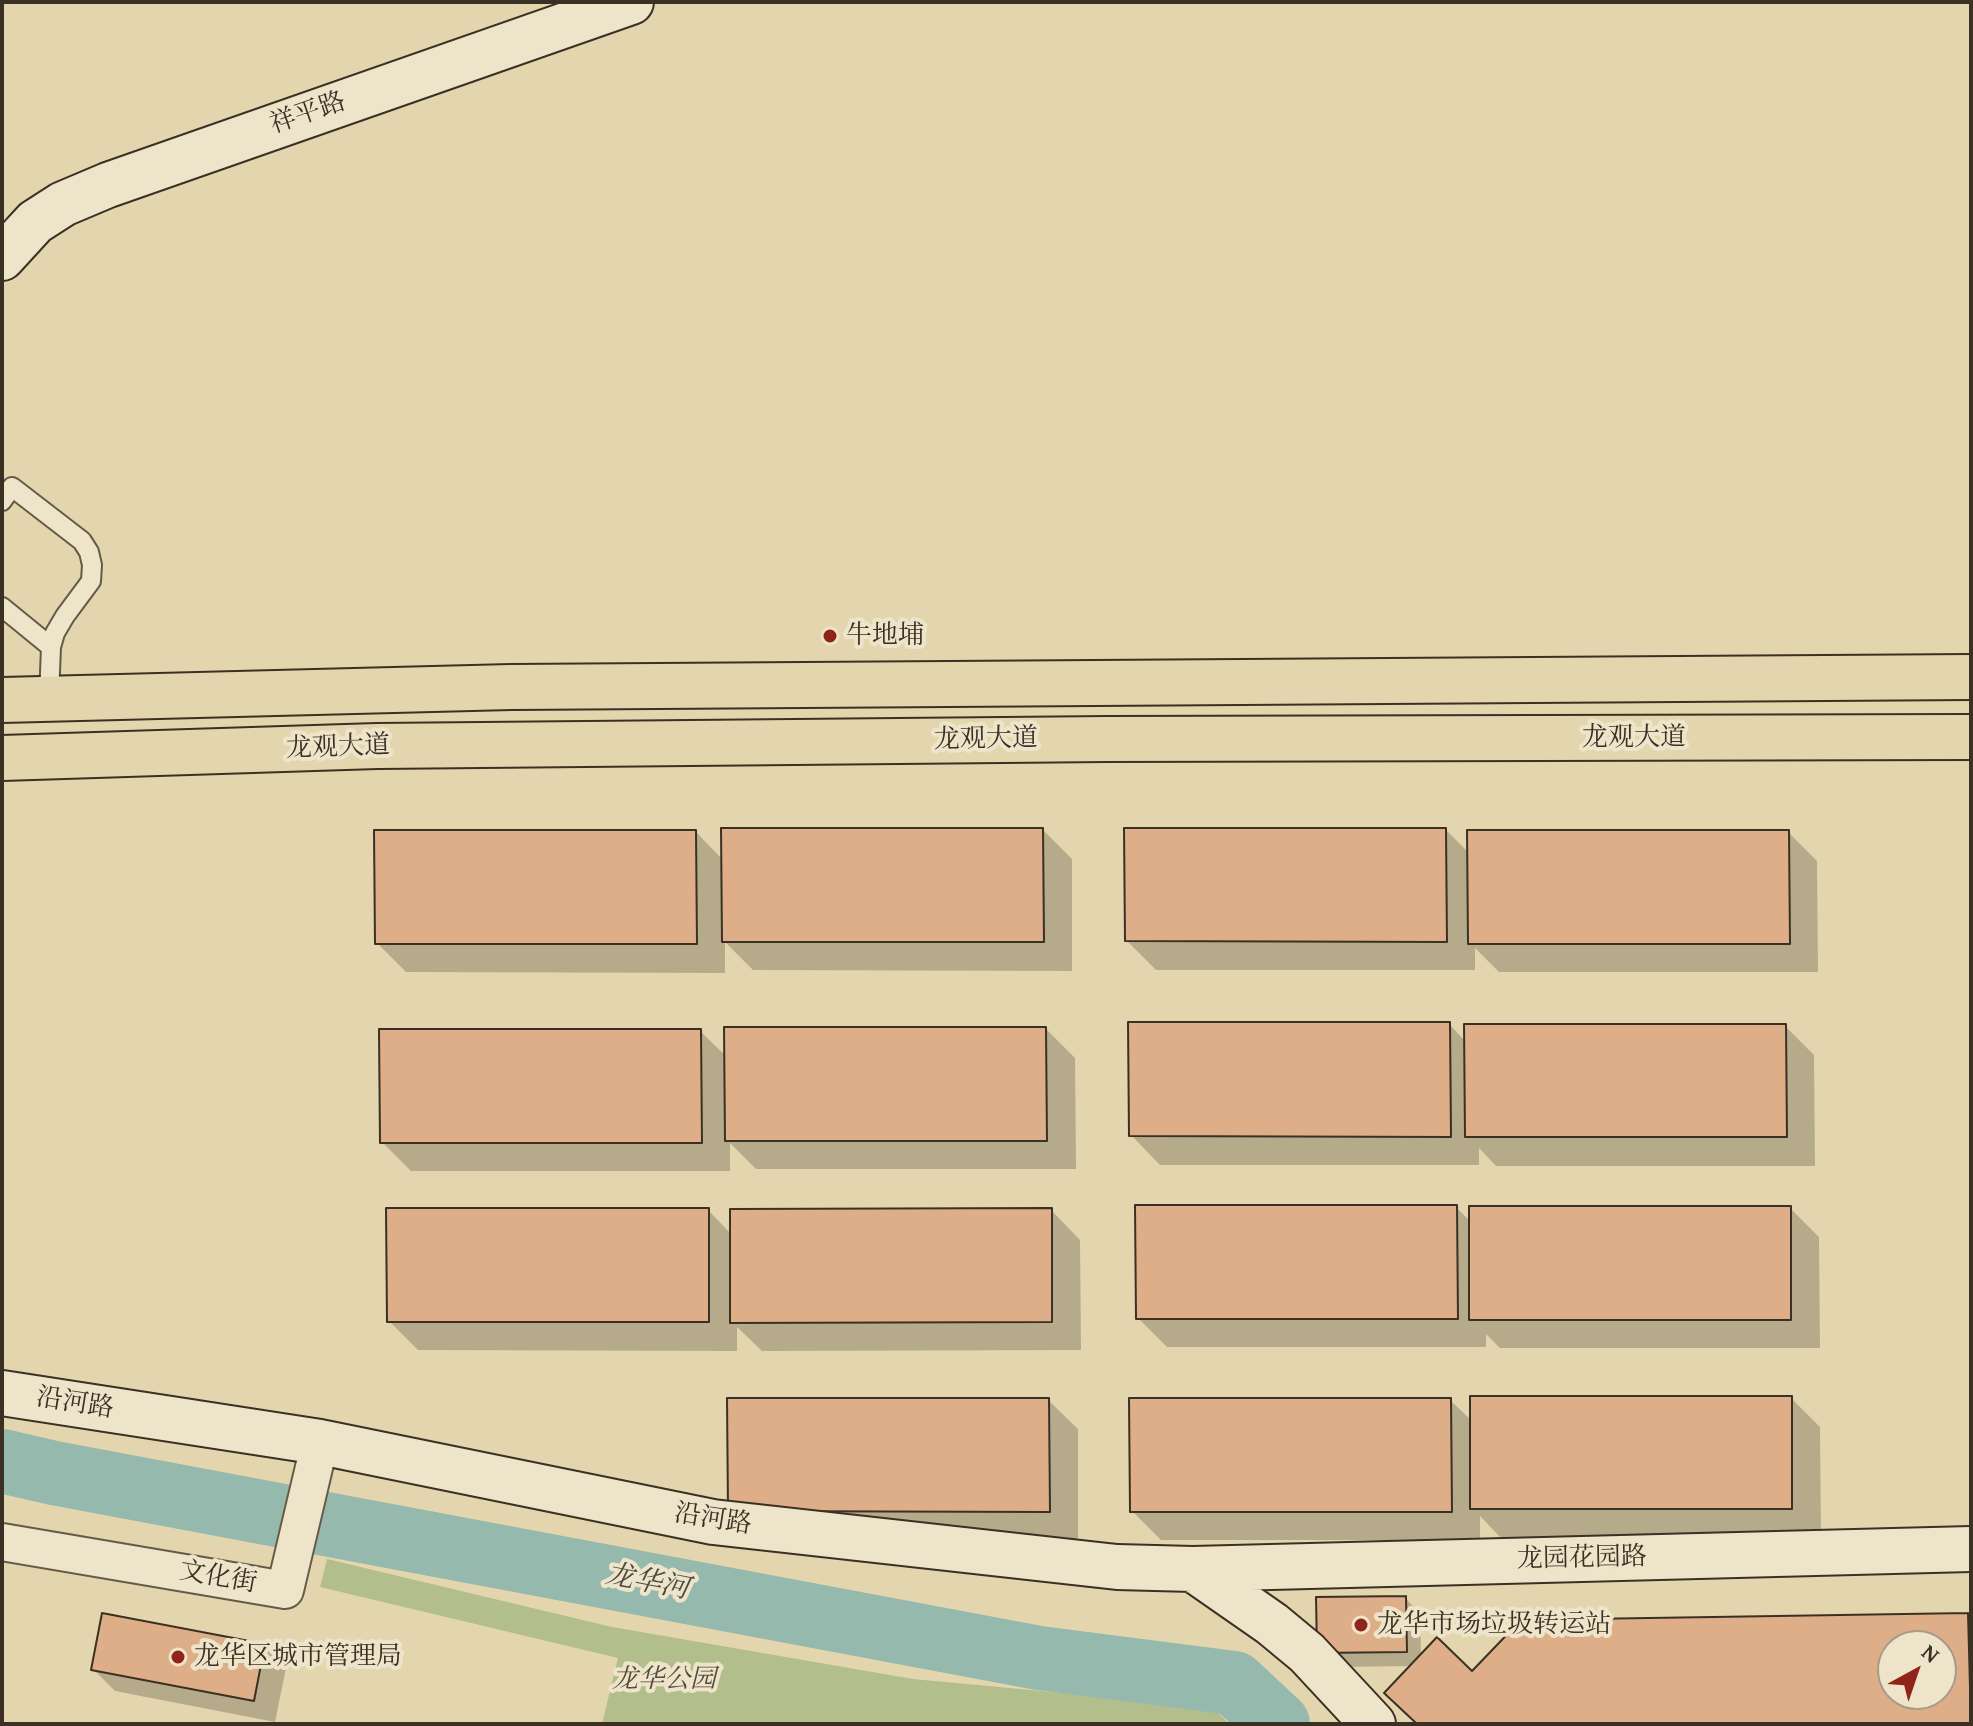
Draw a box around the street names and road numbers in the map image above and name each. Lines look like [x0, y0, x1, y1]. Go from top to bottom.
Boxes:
street label: 祥平路 [266, 87, 350, 141]
street label: 龙观大道 [1582, 722, 1686, 754]
street label: 龙观大道 [934, 723, 1038, 757]
street label: 龙观大道 [285, 731, 391, 765]
street label: 沿河路 [34, 1382, 116, 1426]
street label: 沿河路 [672, 1498, 754, 1542]
street label: 龙园花园路 [1517, 1542, 1647, 1576]
street label: 文化街 [177, 1556, 259, 1600]

